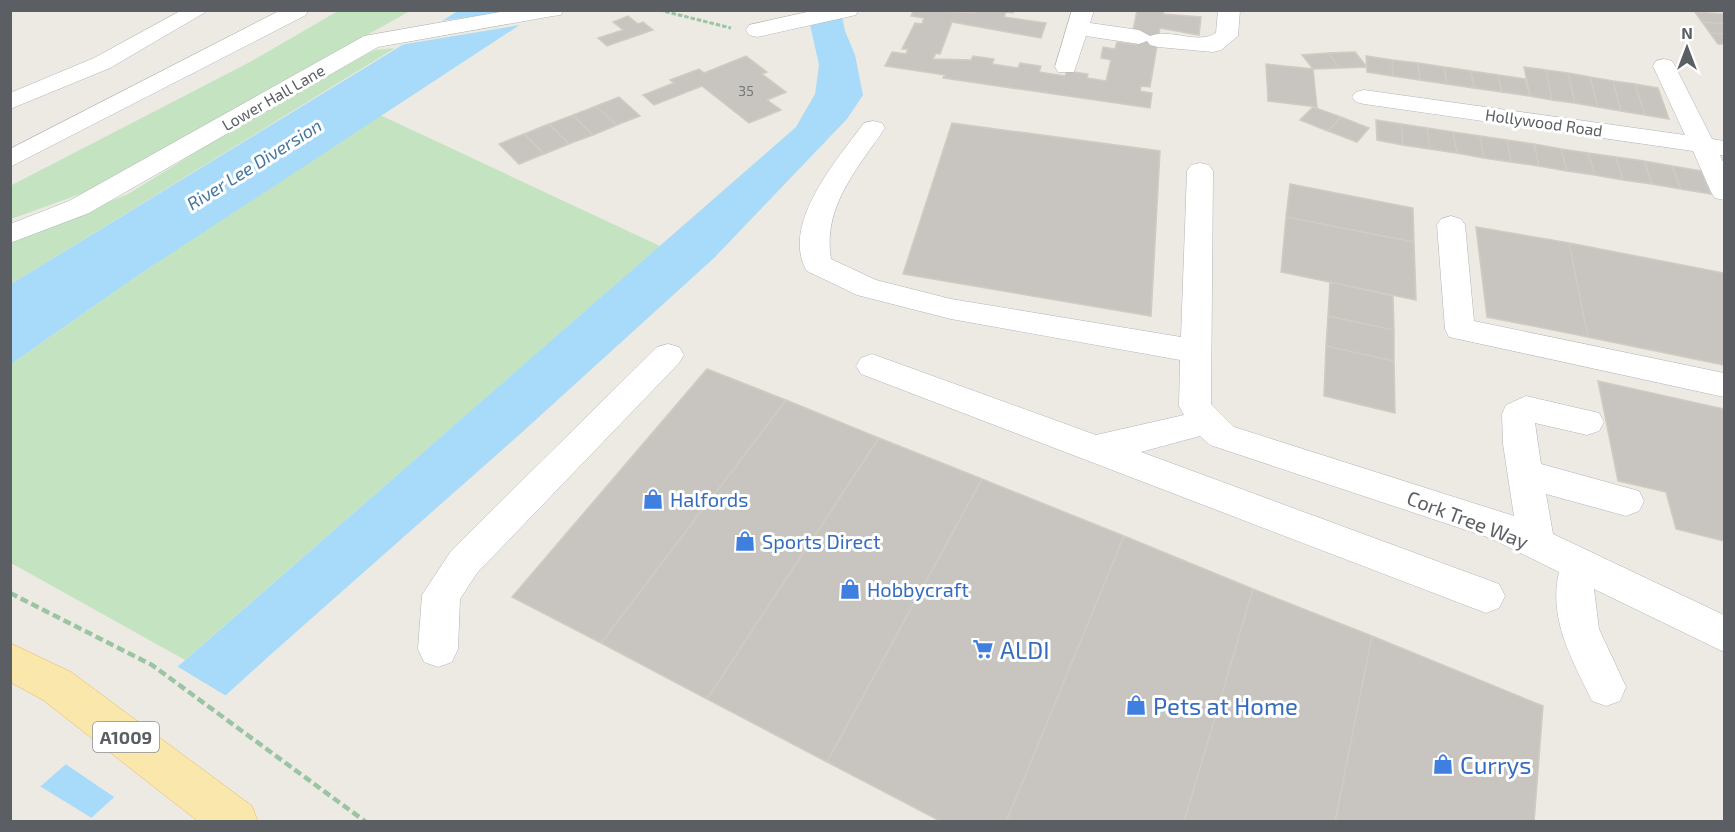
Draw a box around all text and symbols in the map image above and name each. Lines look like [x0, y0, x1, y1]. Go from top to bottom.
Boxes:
north arrow [1657, 18, 1717, 78]
text: N [1681, 23, 1693, 42]
street label: Lower Hall Lane [218, 60, 328, 134]
house number: 35 [738, 82, 754, 99]
street label: Hollywood Road [1484, 104, 1604, 140]
water label: River Lee Diversion [183, 114, 325, 214]
street label: Cork Tree Way [1404, 485, 1533, 553]
shop icon: Halfords [641, 487, 665, 511]
place label: Halfords [670, 487, 748, 511]
shop icon: Sports Direct [733, 529, 757, 553]
place label: Sports Direct [762, 529, 881, 553]
shop icon: Hobbycraft [838, 577, 862, 601]
place label: Hobbycraft [867, 577, 969, 601]
place label: ALDI [1000, 635, 1050, 664]
supermarket icon: ALDI [971, 637, 995, 661]
place label: Pets at Home [1153, 691, 1298, 720]
shop icon: Pets at Home [1124, 693, 1148, 717]
road number: A1009 [93, 722, 159, 752]
place label: Currys [1460, 750, 1532, 779]
shop icon: Currys [1431, 752, 1455, 776]

